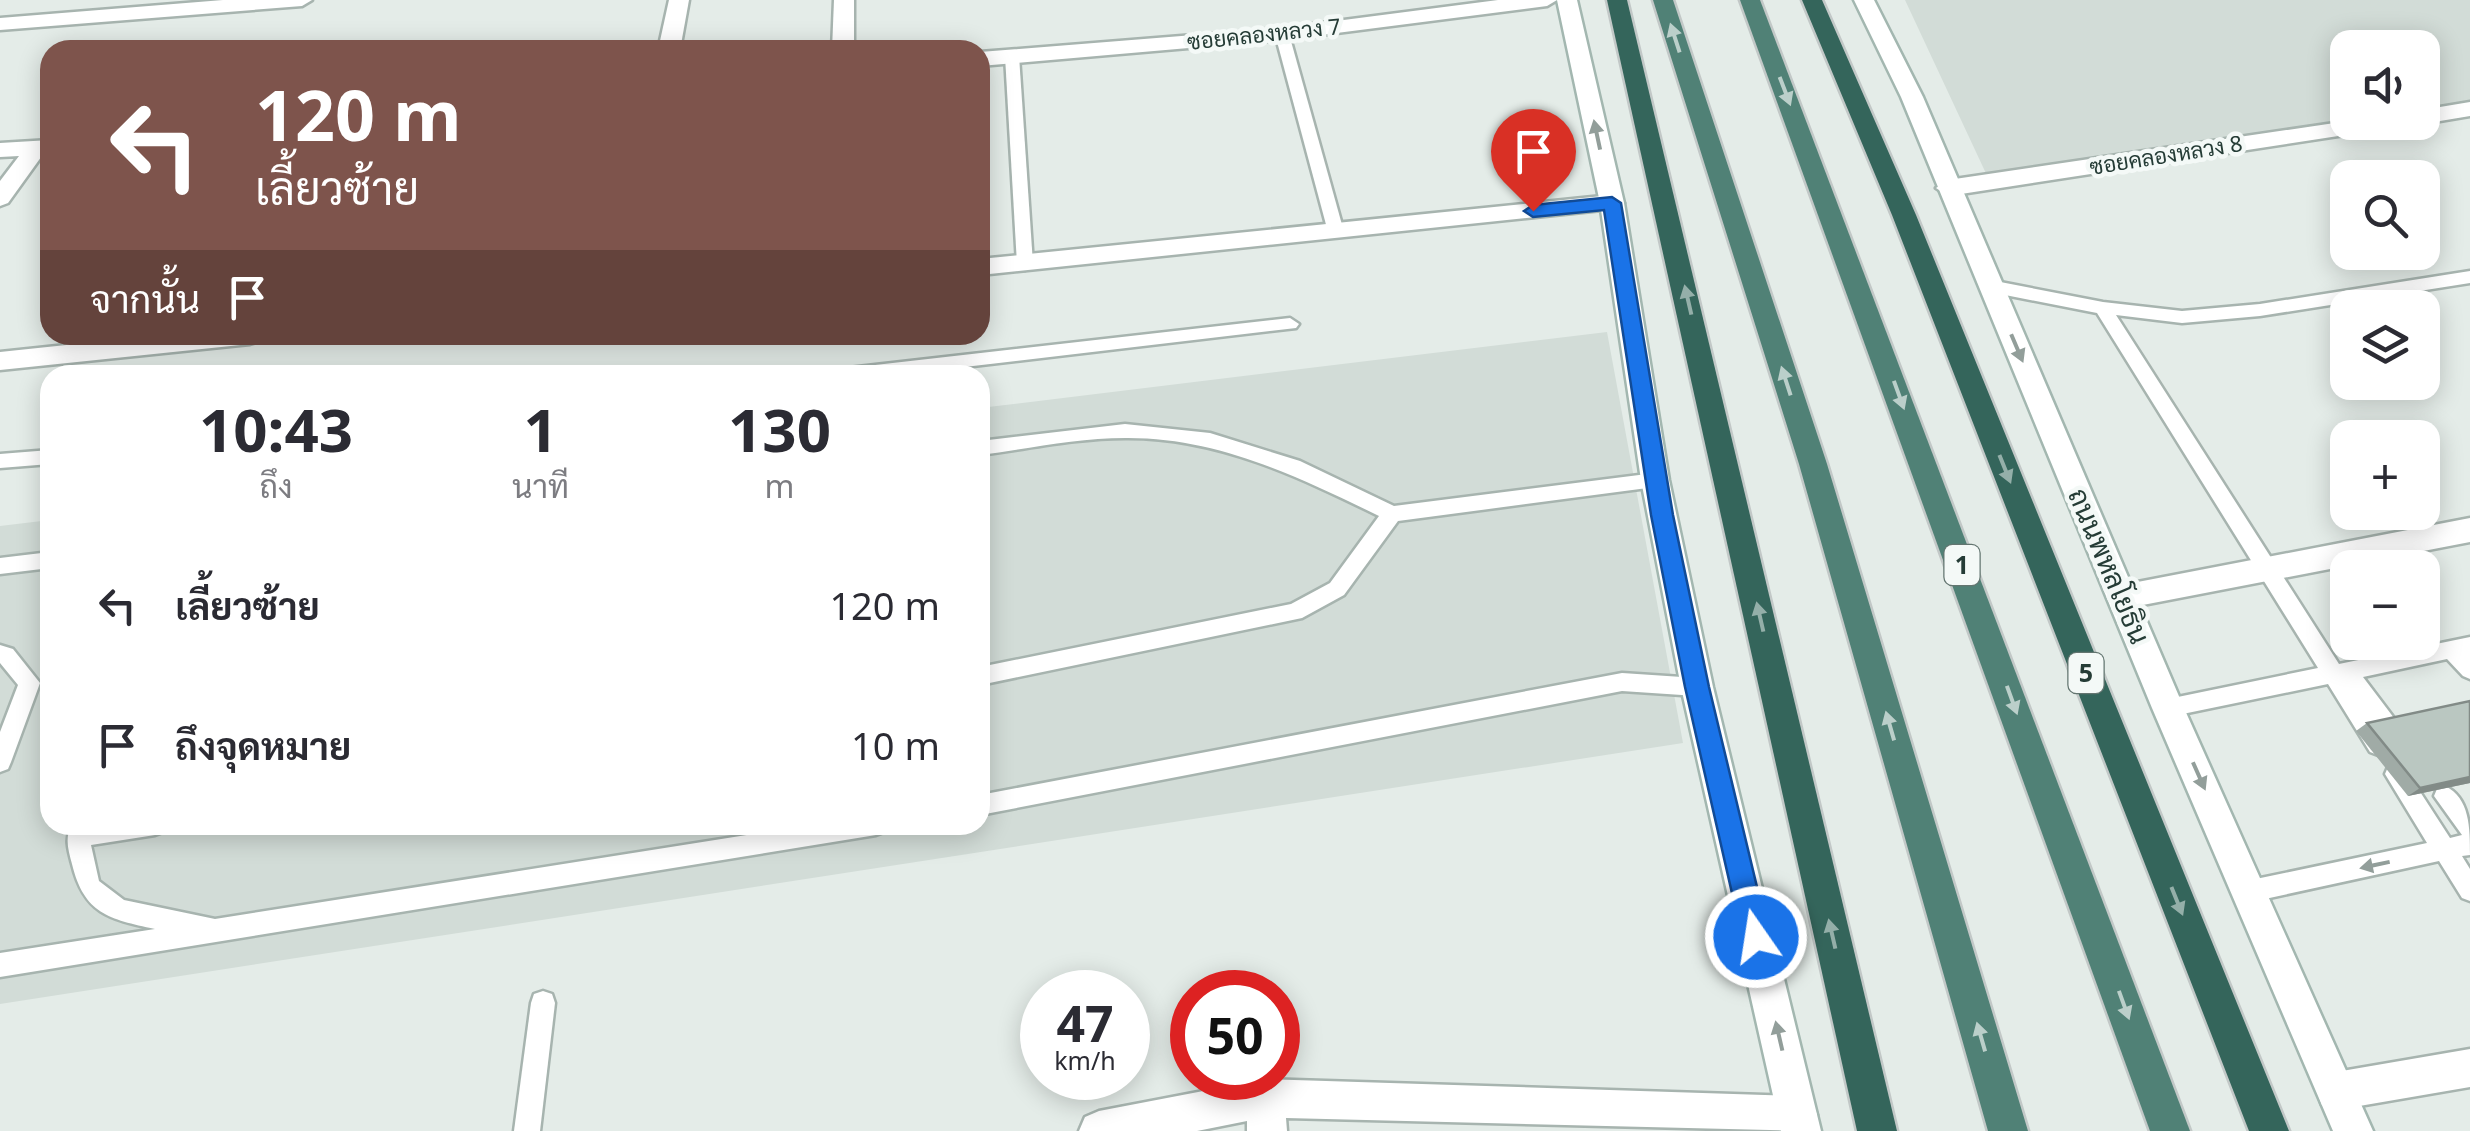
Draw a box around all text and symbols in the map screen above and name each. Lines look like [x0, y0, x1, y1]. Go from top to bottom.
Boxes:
street label: ซอยคลองหลวง 7 [1186, 10, 1342, 56]
one-way arrow [1667, 23, 1682, 53]
map controls [2330, 30, 2440, 660]
button: sound [2330, 30, 2440, 140]
text: 120 m [255, 66, 462, 162]
one-way arrow [1778, 76, 1794, 106]
icon: left [90, 80, 220, 210]
pin [1491, 109, 1576, 212]
one-way arrow [1589, 119, 1605, 150]
icon: arrive [1506, 124, 1561, 179]
street label: ซอยคลองหลวง 8 [2087, 127, 2244, 181]
text: เลี้ยวซ้าย [255, 157, 419, 218]
button: search [2330, 160, 2440, 270]
icon: arrive [220, 270, 275, 325]
text: จากนั้น [90, 272, 200, 324]
one-way arrow [1680, 284, 1696, 315]
button: layers [2330, 290, 2440, 400]
one-way arrow [2009, 333, 2025, 363]
one-way arrow [1778, 365, 1793, 395]
one-way arrow [1892, 381, 1908, 411]
text: 10:43 [199, 388, 353, 470]
text: 1 [523, 388, 558, 470]
text: 130 [728, 388, 831, 470]
button: + [2330, 420, 2440, 530]
one-way arrow [1997, 454, 2013, 484]
text: ถึง [259, 464, 293, 507]
text: นาที [512, 464, 569, 507]
text: m [765, 464, 794, 507]
street label: ถนนพหลโยธิน [2060, 482, 2160, 649]
road number: 1 [1944, 545, 1980, 585]
button: − [2330, 550, 2440, 660]
icon: left [90, 578, 145, 633]
text: เลี้ยวซ้าย [175, 579, 320, 631]
text: 120 m [829, 579, 940, 631]
one-way arrow [1752, 601, 1768, 632]
road number: 5 [2068, 653, 2104, 693]
one-way arrow [2005, 686, 2020, 716]
one-way arrow [1881, 710, 1897, 741]
icon: arrive [90, 718, 145, 773]
text: ถึงจุดหมาย [175, 719, 351, 771]
text: 10 m [851, 719, 940, 771]
one-way arrow [2191, 761, 2207, 791]
one-way arrow [2359, 857, 2390, 873]
position arrow [1704, 885, 1808, 989]
one-way arrow [2169, 886, 2185, 916]
one-way arrow [1824, 918, 1840, 949]
speed limit sign: 50 [1170, 970, 1300, 1100]
text: 47 [1056, 989, 1114, 1057]
one-way arrow [2117, 991, 2132, 1021]
one-way arrow [1771, 1020, 1786, 1051]
one-way arrow [1973, 1022, 1988, 1052]
text: km/h [1054, 1043, 1116, 1077]

